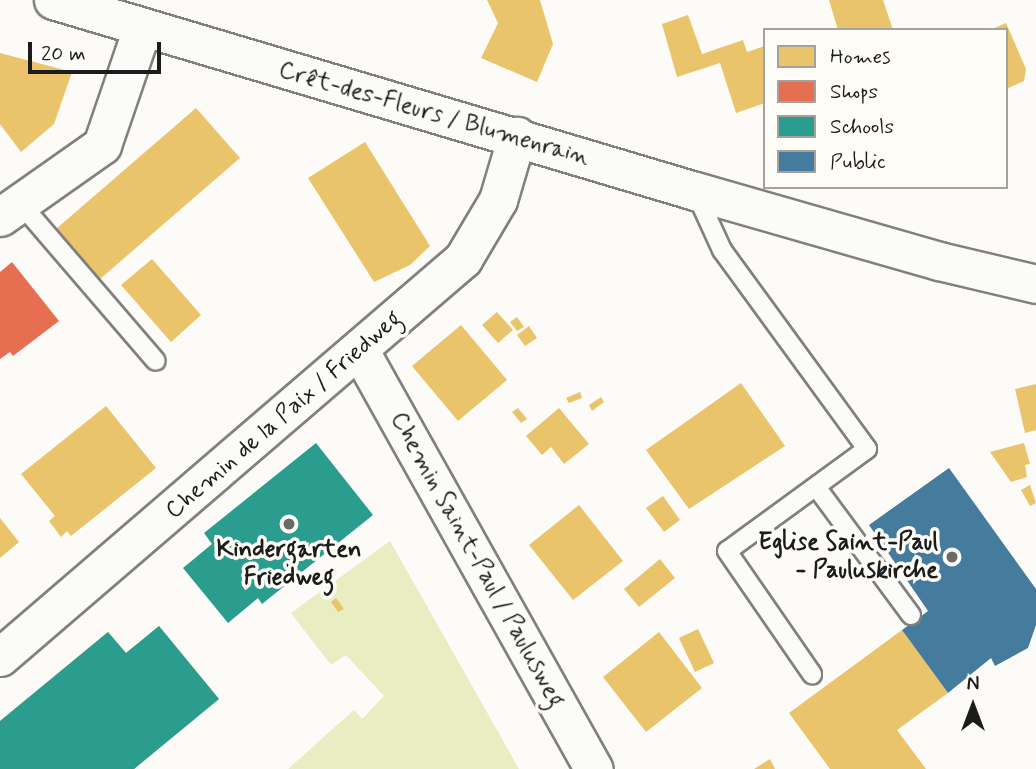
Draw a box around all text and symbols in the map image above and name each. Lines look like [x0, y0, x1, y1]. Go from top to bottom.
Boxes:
scale bar [32, 28, 164, 72]
legend [763, 28, 1008, 189]
text: 20 m [41, 40, 86, 68]
text: Homes [830, 43, 890, 71]
street label: Crêt-des-Fleurs / Blumenrain [275, 56, 593, 172]
text: Shops [830, 78, 878, 106]
text: Schools [830, 113, 894, 141]
text: Public [830, 148, 886, 176]
street label: Chemin de la Paix / Friedweg [160, 305, 408, 525]
street label: Chemin Saint-Paul / Paulusweg [386, 411, 568, 709]
marker: Kindergarten Friedweg [281, 516, 297, 532]
place label: Eglise Saint-Paul - Pauluskirche [764, 529, 938, 585]
place label: Kindergarten Friedweg [216, 536, 362, 592]
marker: Eglise Saint-Paul - Pauluskirche [944, 549, 960, 565]
north arrow [938, 671, 1008, 741]
text: N [967, 672, 979, 697]

